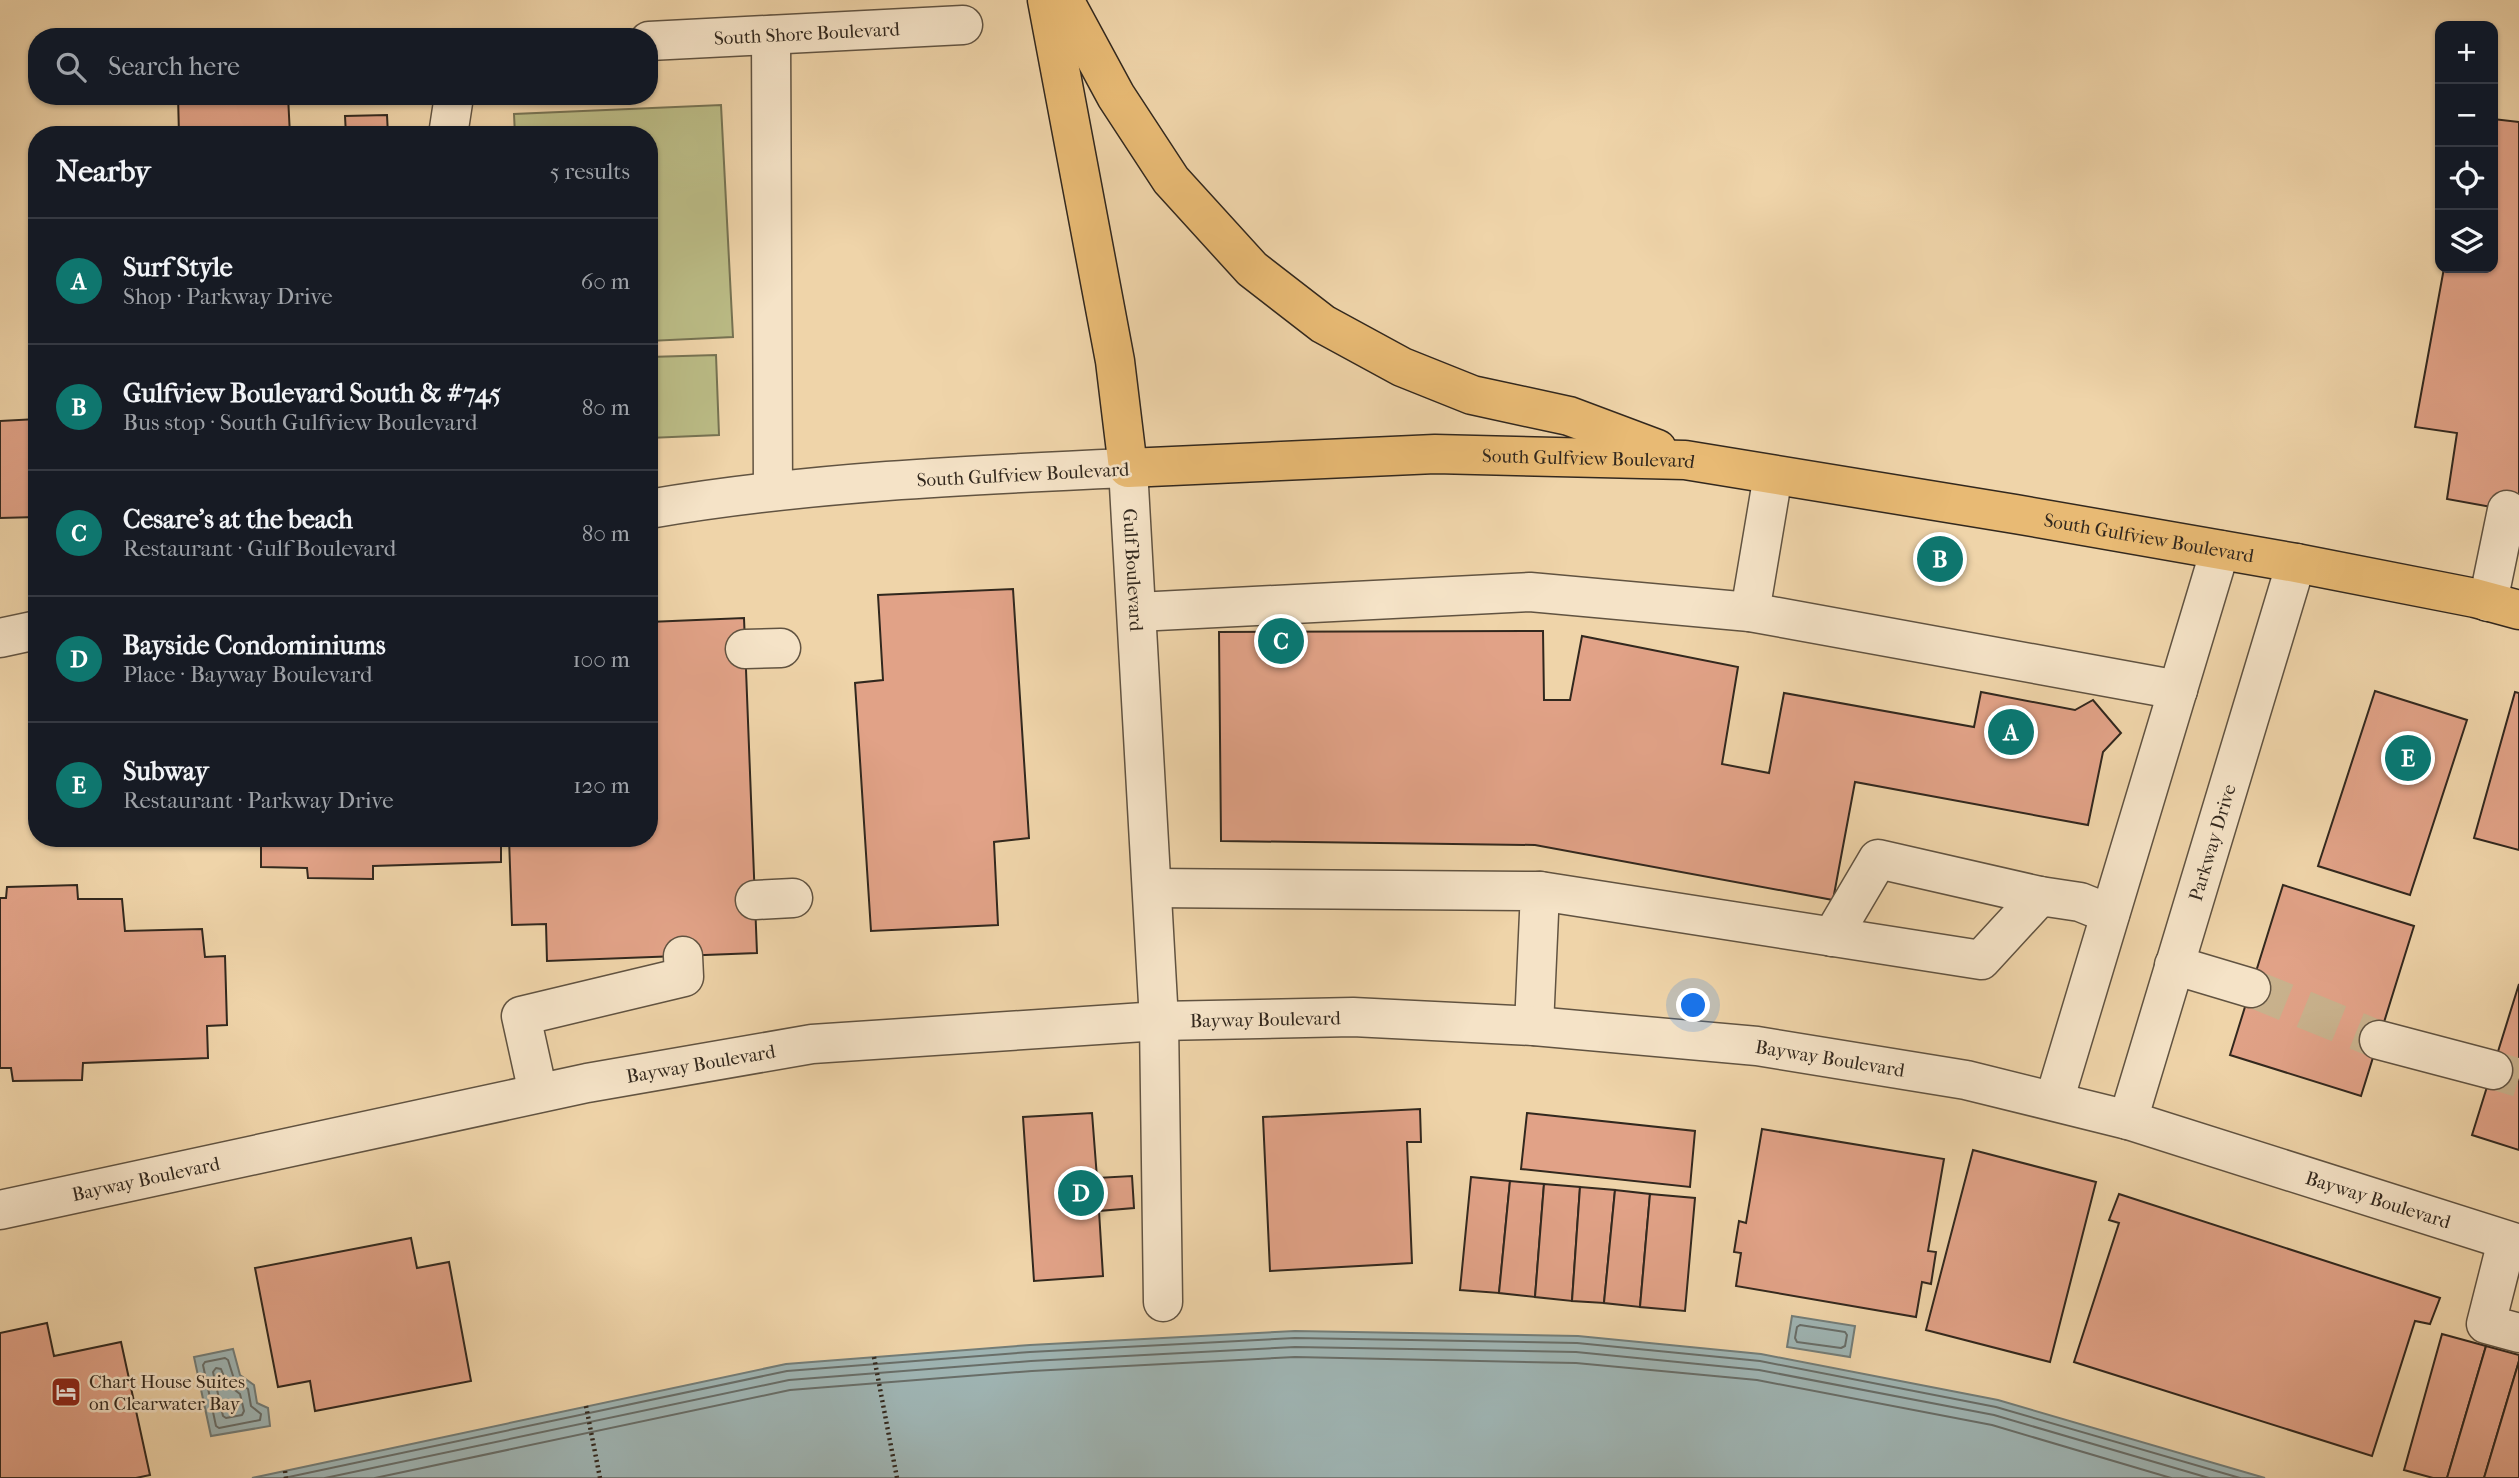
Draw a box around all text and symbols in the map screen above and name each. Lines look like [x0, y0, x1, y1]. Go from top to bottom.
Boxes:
street label: South Shore Boulevard [713, 18, 901, 50]
map controls [2435, 21, 2498, 273]
button: + [2435, 21, 2498, 84]
search box [28, 28, 658, 105]
icon: search [52, 48, 90, 86]
text: Search here [108, 51, 240, 82]
button: − [2435, 84, 2498, 147]
button: locate [2435, 147, 2498, 210]
text: Nearby [56, 154, 151, 189]
text: 5 results [550, 158, 630, 185]
button: layers [2435, 210, 2498, 273]
text: Surf Style [123, 252, 233, 283]
text: A [72, 268, 86, 295]
text: 60 m [581, 268, 630, 295]
text: Shop · Parkway Drive [123, 283, 333, 310]
text: Gulfview Boulevard South & #745 [123, 378, 501, 409]
text: B [72, 394, 86, 421]
text: 80 m [582, 394, 630, 421]
text: Bus stop · South Gulfview Boulevard [123, 409, 477, 436]
street label: South Gulfview Boulevard [1482, 445, 1697, 474]
street label: South Gulfview Boulevard [916, 458, 1131, 492]
text: Cesare's at the beach [123, 504, 353, 535]
street label: Gulf Boulevard [1118, 508, 1147, 633]
street label: South Gulfview Boulevard [2042, 509, 2256, 568]
text: C [71, 520, 87, 547]
text: 80 m [582, 520, 630, 547]
pin: B [1917, 533, 1963, 585]
text: Restaurant · Gulf Boulevard [123, 535, 396, 562]
pin: C [1258, 615, 1304, 667]
text: Bayside Condominiums [123, 630, 386, 661]
text: D [70, 646, 88, 673]
text: 100 m [572, 646, 630, 673]
text: Place · Bayway Boulevard [123, 661, 372, 688]
pin: A [1988, 706, 2034, 758]
pin: E [2385, 732, 2431, 784]
text: Subway [123, 756, 209, 787]
text: E [72, 772, 86, 799]
text: 120 m [573, 772, 630, 799]
street label: Parkway Drive [2185, 782, 2241, 904]
text: Restaurant · Parkway Drive [123, 787, 394, 814]
your location [1676, 988, 1710, 1022]
street label: Bayway Boulevard [1190, 1007, 1342, 1032]
street label: Bayway Boulevard [1754, 1036, 1907, 1082]
street label: Bayway Boulevard [625, 1040, 778, 1088]
street label: Bayway Boulevard [70, 1153, 223, 1206]
pin: D [1058, 1167, 1104, 1219]
street label: Bayway Boulevard [2303, 1167, 2454, 1234]
place label: Chart House Suites on Clearwater Bay [89, 1371, 245, 1415]
hotel icon: Chart House Suites on Clearwater Bay [49, 1375, 83, 1409]

